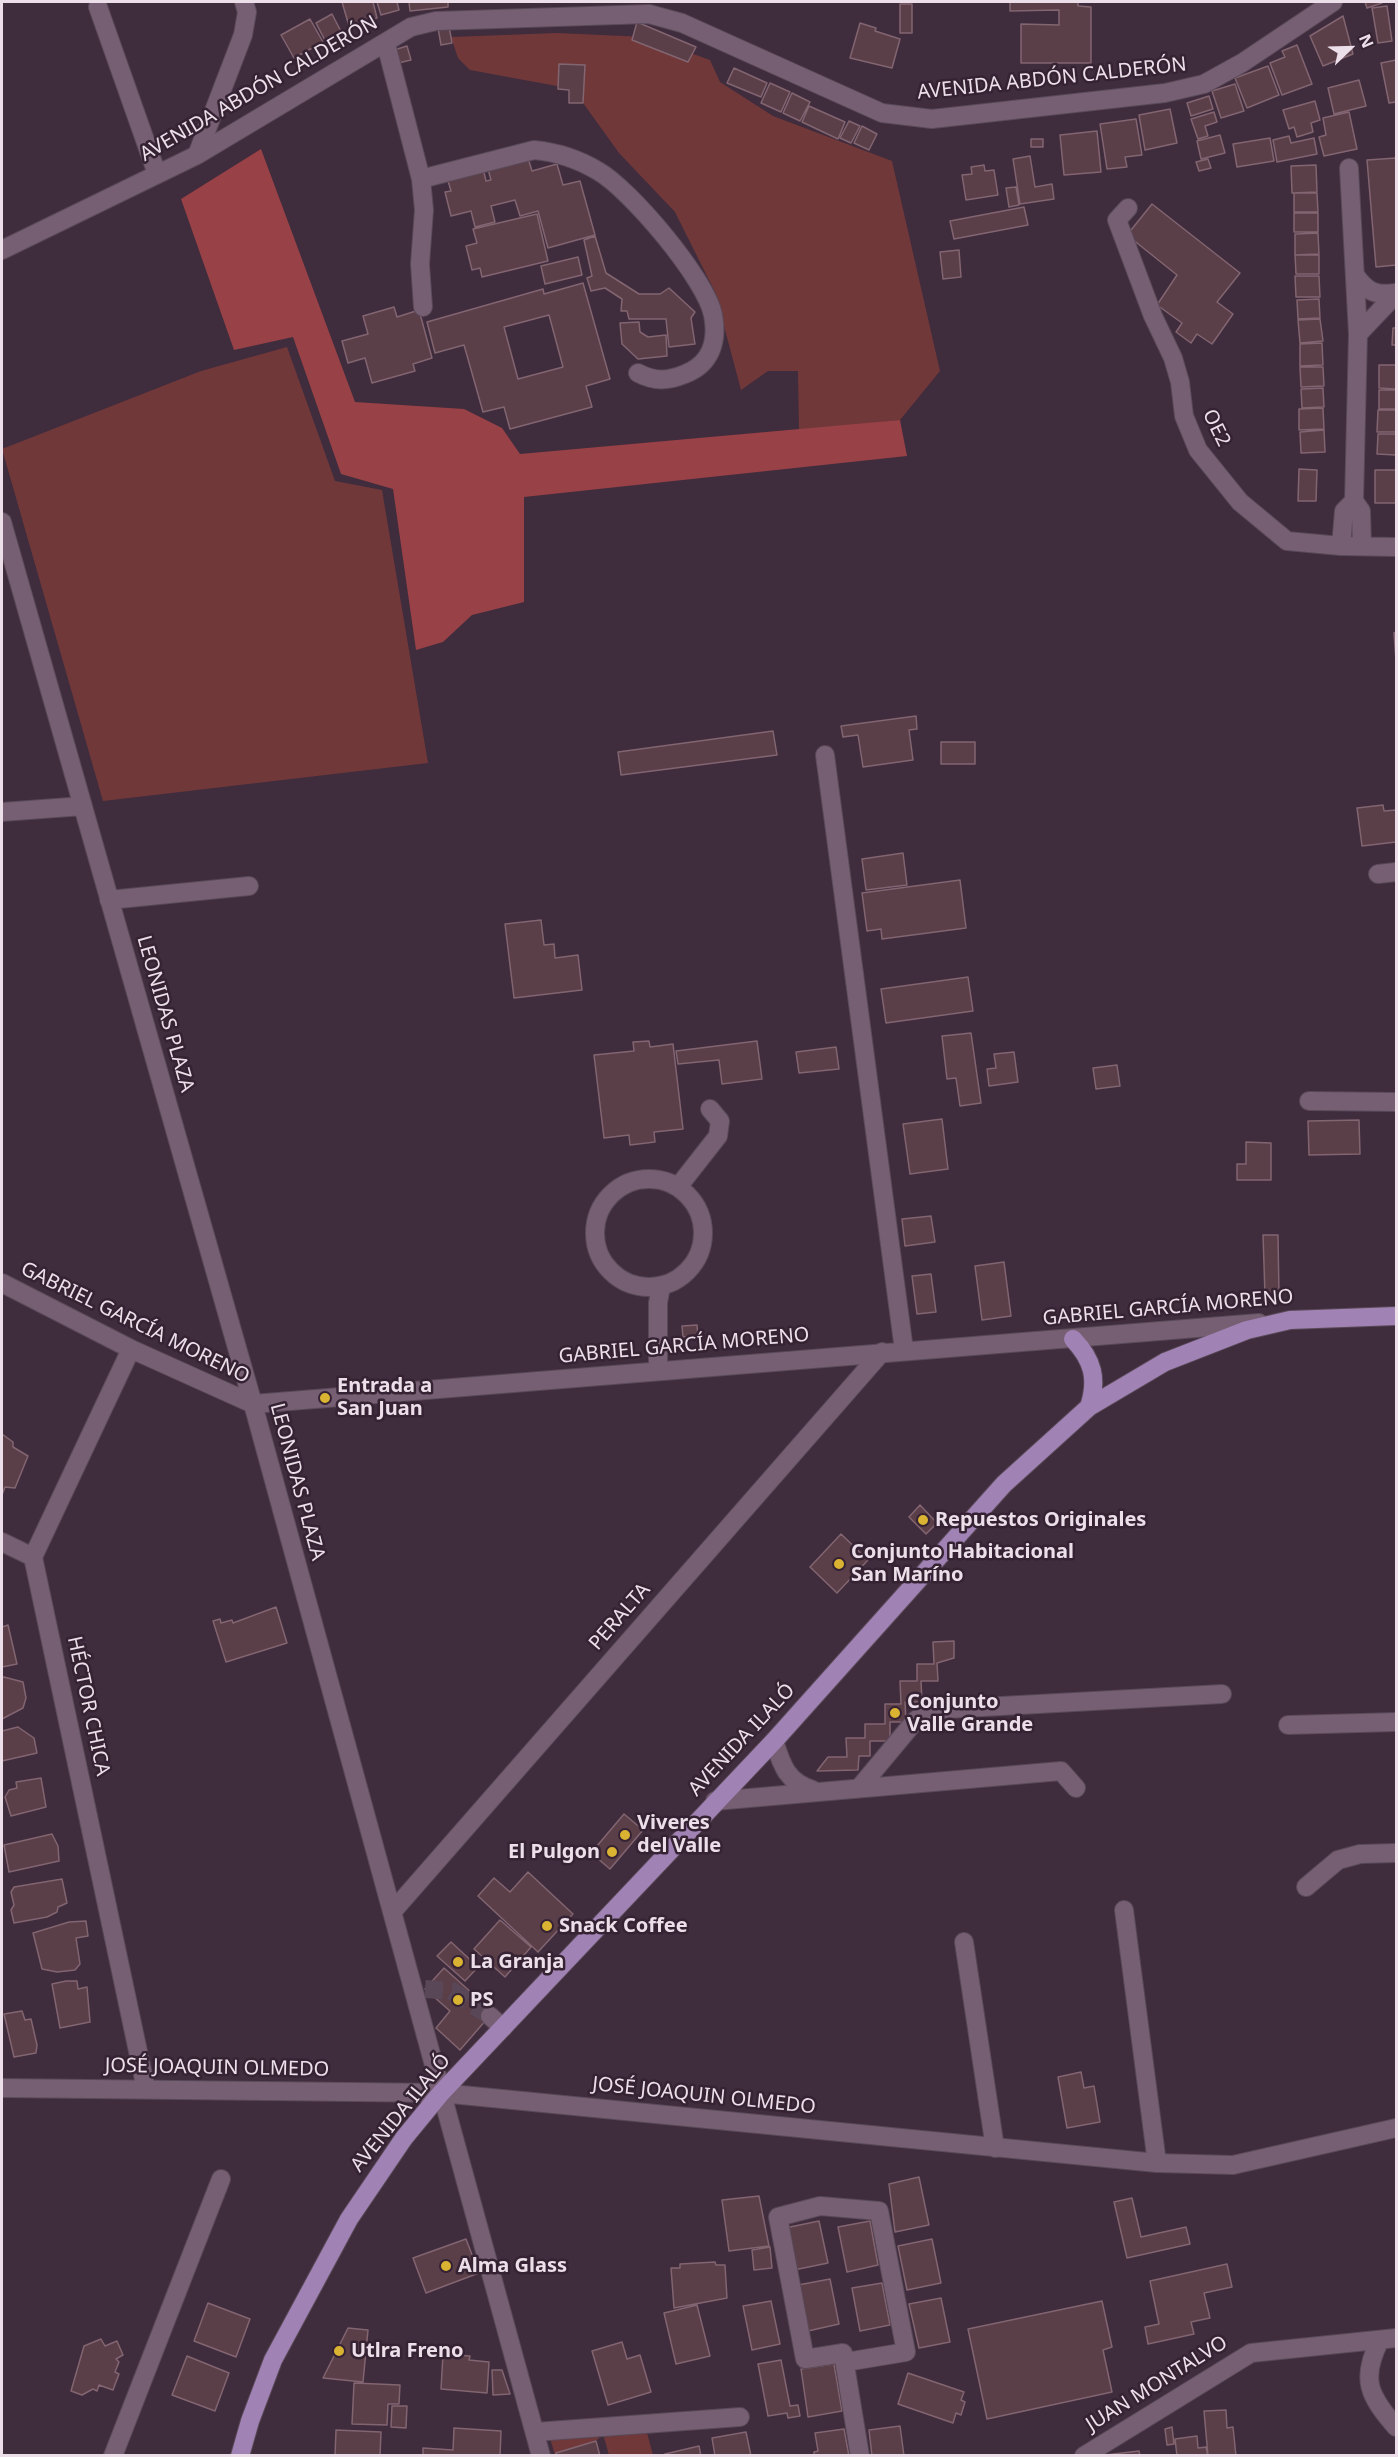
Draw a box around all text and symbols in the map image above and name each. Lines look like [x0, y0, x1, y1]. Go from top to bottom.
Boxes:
street label: AVENIDA ABDÓN CALDERÓN [136, 11, 382, 167]
north arrow [1320, 18, 1380, 78]
text: N [1354, 31, 1379, 51]
street label: AVENIDA ABDÓN CALDERÓN [916, 53, 1188, 105]
street label: OE2 [1197, 406, 1235, 450]
street label: LEONIDAS PLAZA [131, 933, 199, 1095]
street label: GABRIEL GARCÍA MORENO [17, 1257, 253, 1389]
street label: GABRIEL GARCÍA MORENO [1042, 1285, 1294, 1331]
street label: GABRIEL GARCÍA MORENO [558, 1323, 810, 1369]
place label: Entrada a San Juan [337, 1374, 432, 1421]
marker: Entrada a San Juan [318, 1391, 332, 1405]
street label: LEONIDAS PLAZA [264, 1401, 330, 1563]
place label: Repuestos Originales [935, 1508, 1146, 1532]
marker: Repuestos Originales [916, 1513, 930, 1527]
place label: Conjunto Habitacional San Maríno [851, 1540, 1074, 1587]
marker: Conjunto Habitacional San Maríno [832, 1557, 846, 1571]
street label: PERALTA [584, 1579, 656, 1655]
street label: HÉCTOR CHICA [61, 1634, 115, 1778]
street label: AVENIDA ILALÓ [684, 1679, 800, 1801]
place label: Conjunto Valle Grande [907, 1690, 1033, 1737]
marker: Conjunto Valle Grande [888, 1706, 902, 1720]
place label: Viveres del Valle [637, 1811, 721, 1858]
marker: Viveres del Valle [618, 1828, 632, 1842]
place label: El Pulgon [508, 1840, 600, 1864]
marker: El Pulgon [605, 1845, 619, 1859]
place label: Snack Coffee [559, 1914, 688, 1938]
marker: Snack Coffee [540, 1919, 554, 1933]
place label: La Granja [470, 1950, 564, 1974]
marker: La Granja [451, 1955, 465, 1969]
place label: PS [470, 1988, 493, 2012]
marker: PS [451, 1993, 465, 2007]
street label: AVENIDA ILALÓ [346, 2049, 456, 2177]
street label: JOSÉ JOAQUIN OLMEDO [105, 2054, 329, 2082]
street label: JOSÉ JOAQUIN OLMEDO [591, 2072, 817, 2120]
place label: Alma Glass [458, 2254, 567, 2278]
marker: Alma Glass [439, 2259, 453, 2273]
street label: JUAN MONTALVO [1082, 2331, 1232, 2437]
place label: Utlra Freno [351, 2339, 463, 2363]
marker: Utlra Freno [332, 2344, 346, 2358]

